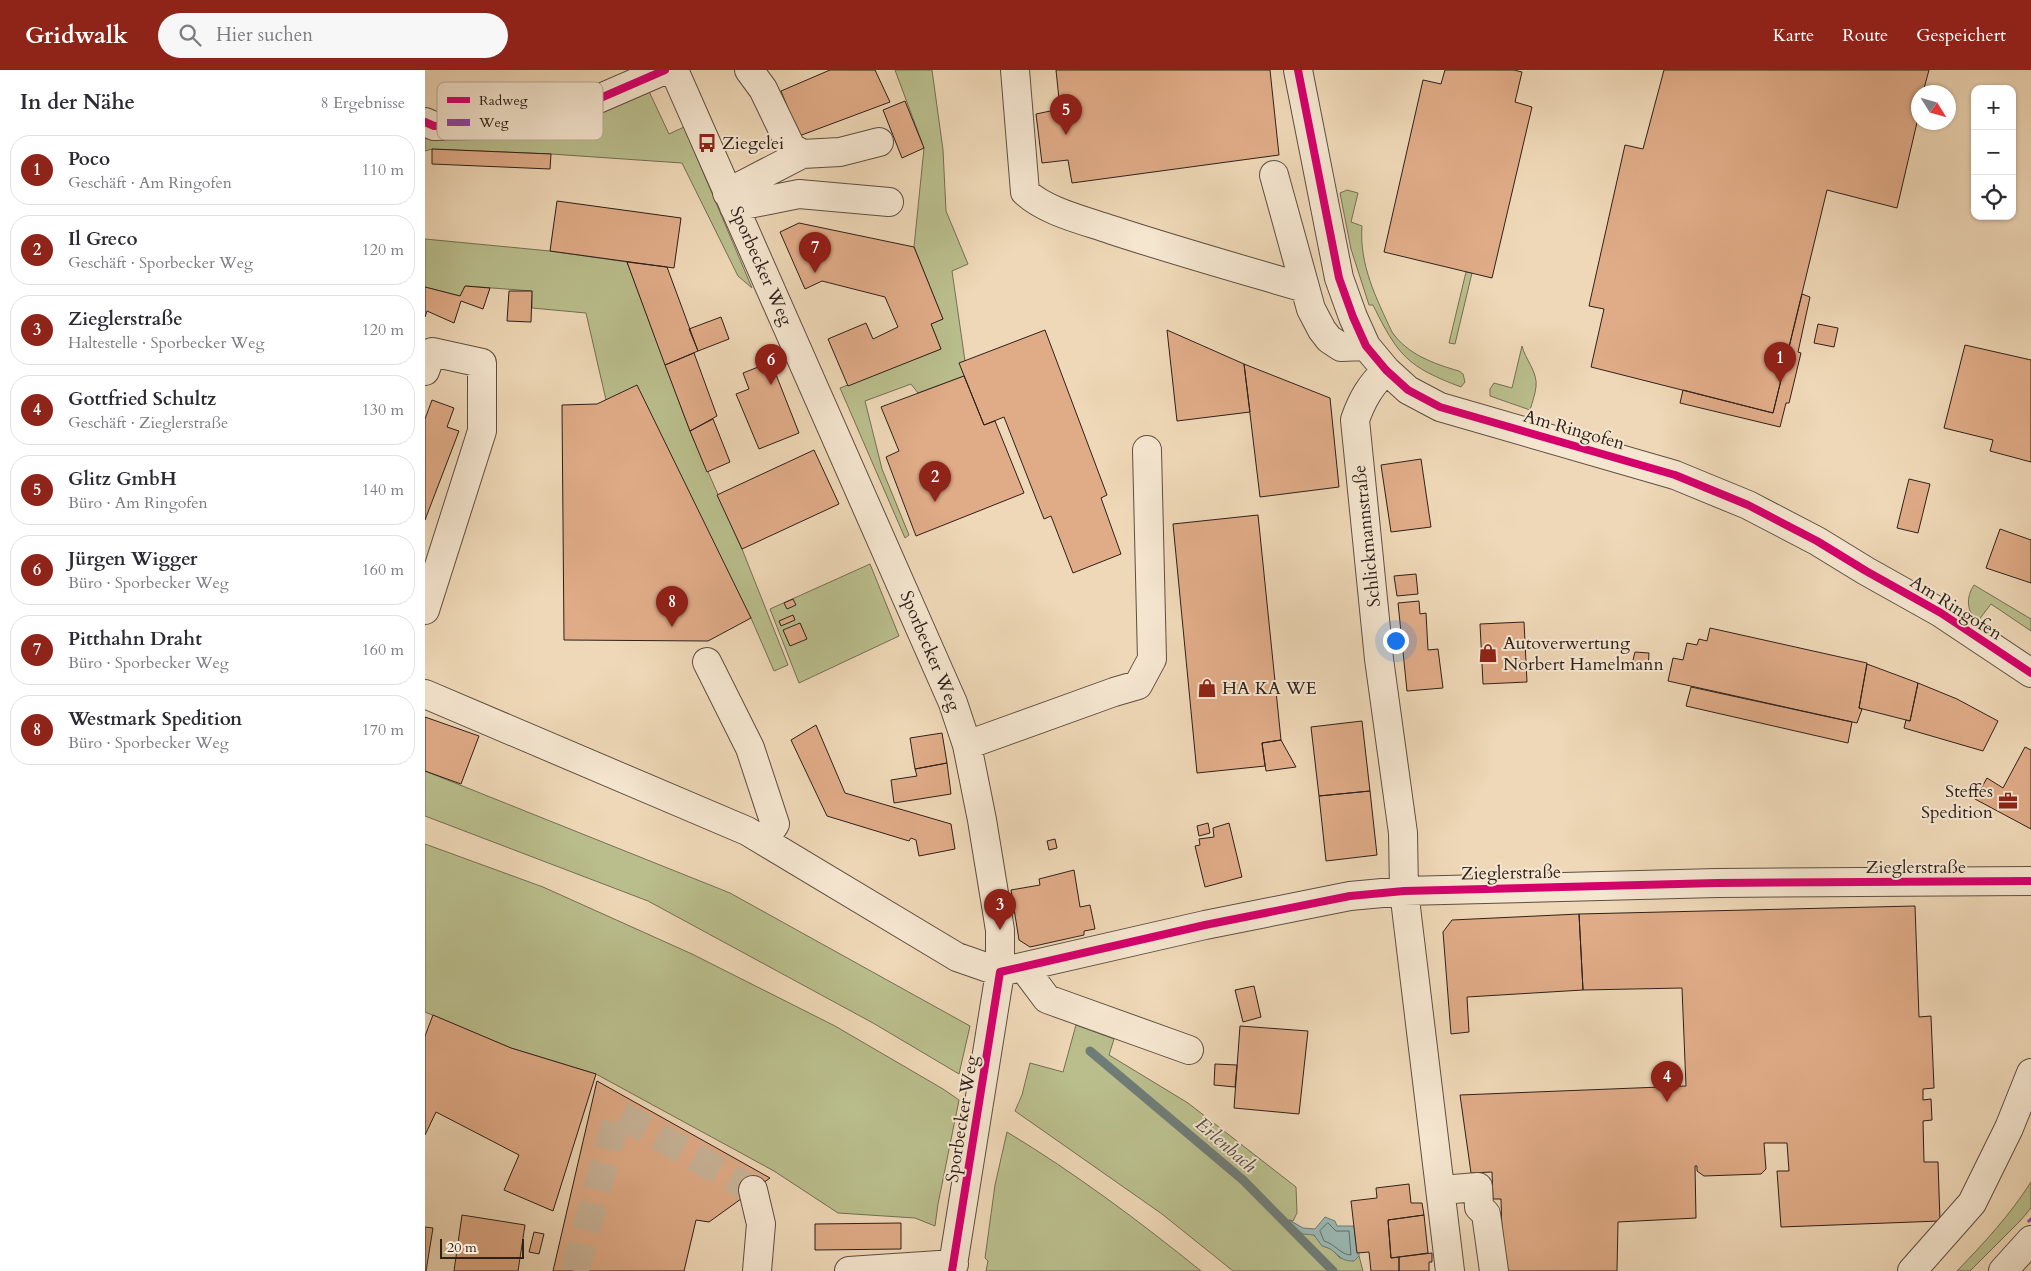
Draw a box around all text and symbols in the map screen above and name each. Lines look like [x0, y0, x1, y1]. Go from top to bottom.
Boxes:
search box [158, 13, 508, 58]
text: Gridwalk [25, 19, 128, 52]
icon: search [176, 21, 204, 49]
text: Hier suchen [216, 22, 313, 48]
text: Karte [1773, 23, 1814, 48]
text: Route [1842, 23, 1888, 48]
text: Gespeichert [1916, 23, 2006, 48]
legend [437, 82, 603, 140]
north arrow [1911, 85, 1956, 130]
map controls [1971, 85, 2016, 220]
button: + [1971, 85, 2016, 130]
text: In der Nähe [20, 88, 135, 117]
text: Radweg [479, 91, 528, 110]
text: 8 Ergebnisse [320, 92, 405, 114]
pin: 5 [1050, 94, 1082, 135]
text: Weg [478, 113, 509, 132]
button: − [1971, 130, 2016, 175]
place label: Ziegelei [722, 131, 784, 156]
bus stop icon: Ziegelei [696, 132, 718, 154]
text: Poco [68, 146, 110, 172]
text: 1 [33, 159, 41, 181]
text: 110 m [362, 159, 404, 181]
text: Geschäft · Am Ringofen [68, 172, 232, 194]
button: locate [1971, 175, 2016, 220]
street label: Sporbecker Weg [723, 202, 799, 331]
text: Il Greco [68, 226, 138, 252]
pin: 7 [799, 232, 831, 273]
text: 2 [33, 239, 41, 261]
text: 120 m [362, 239, 404, 261]
text: Geschäft · Sporbecker Weg [68, 252, 253, 274]
text: Zieglerstraße [68, 306, 183, 332]
text: 3 [33, 319, 41, 341]
text: 120 m [362, 319, 404, 341]
text: Haltestelle · Sporbecker Weg [68, 332, 264, 354]
pin: 1 [1764, 342, 1796, 383]
pin: 6 [755, 344, 787, 385]
text: Gottfried Schultz [68, 386, 216, 412]
text: 4 [33, 399, 41, 421]
text: 130 m [362, 399, 404, 421]
street label: Am Ringofen [1520, 404, 1628, 457]
text: Geschäft · Zieglerstraße [68, 412, 228, 434]
pin: 2 [919, 461, 951, 502]
street label: Schlickmannstraße [1347, 464, 1387, 608]
text: Glitz GmbH [68, 466, 177, 492]
text: 5 [33, 479, 41, 501]
text: 140 m [362, 479, 404, 501]
text: Büro · Am Ringofen [68, 492, 208, 514]
text: Jürgen Wigger [68, 546, 197, 572]
text: 6 [33, 559, 41, 581]
text: 160 m [362, 559, 404, 581]
street label: Am Ringofen [1905, 570, 2008, 647]
text: Büro · Sporbecker Weg [68, 572, 229, 594]
pin: 8 [656, 586, 688, 627]
street label: Sporbecker Weg [893, 587, 967, 716]
text: Pitthahn Draht [68, 626, 202, 652]
your location [1383, 628, 1409, 654]
place label: Autoverwertung Norbert Hamelmann [1503, 631, 1665, 677]
text: 7 [33, 639, 41, 661]
text: 160 m [362, 639, 404, 661]
shop icon: Autoverwertung Norbert Hamelmann [1477, 642, 1499, 664]
text: Büro · Sporbecker Weg [68, 652, 229, 674]
place label: HA KA WE [1222, 676, 1317, 701]
shop icon: HA KA WE [1196, 677, 1218, 699]
text: Westmark Spedition [68, 706, 242, 732]
text: 8 [33, 719, 41, 741]
text: 170 m [362, 719, 404, 741]
text: Büro · Sporbecker Weg [68, 732, 229, 754]
place label: Steffes Spedition [1921, 779, 1994, 825]
office icon: Steffes Spedition [1997, 790, 2019, 812]
street label: Zieglerstraße [1866, 855, 1966, 880]
street label: Zieglerstraße [1461, 860, 1561, 886]
pin: 3 [984, 889, 1016, 930]
street label: Sporbecker Weg [940, 1053, 985, 1184]
pin: 4 [1651, 1061, 1683, 1102]
water label: Erlenbach [1190, 1111, 1262, 1179]
scale bar [440, 1236, 524, 1259]
text: 20 m [447, 1238, 477, 1257]

